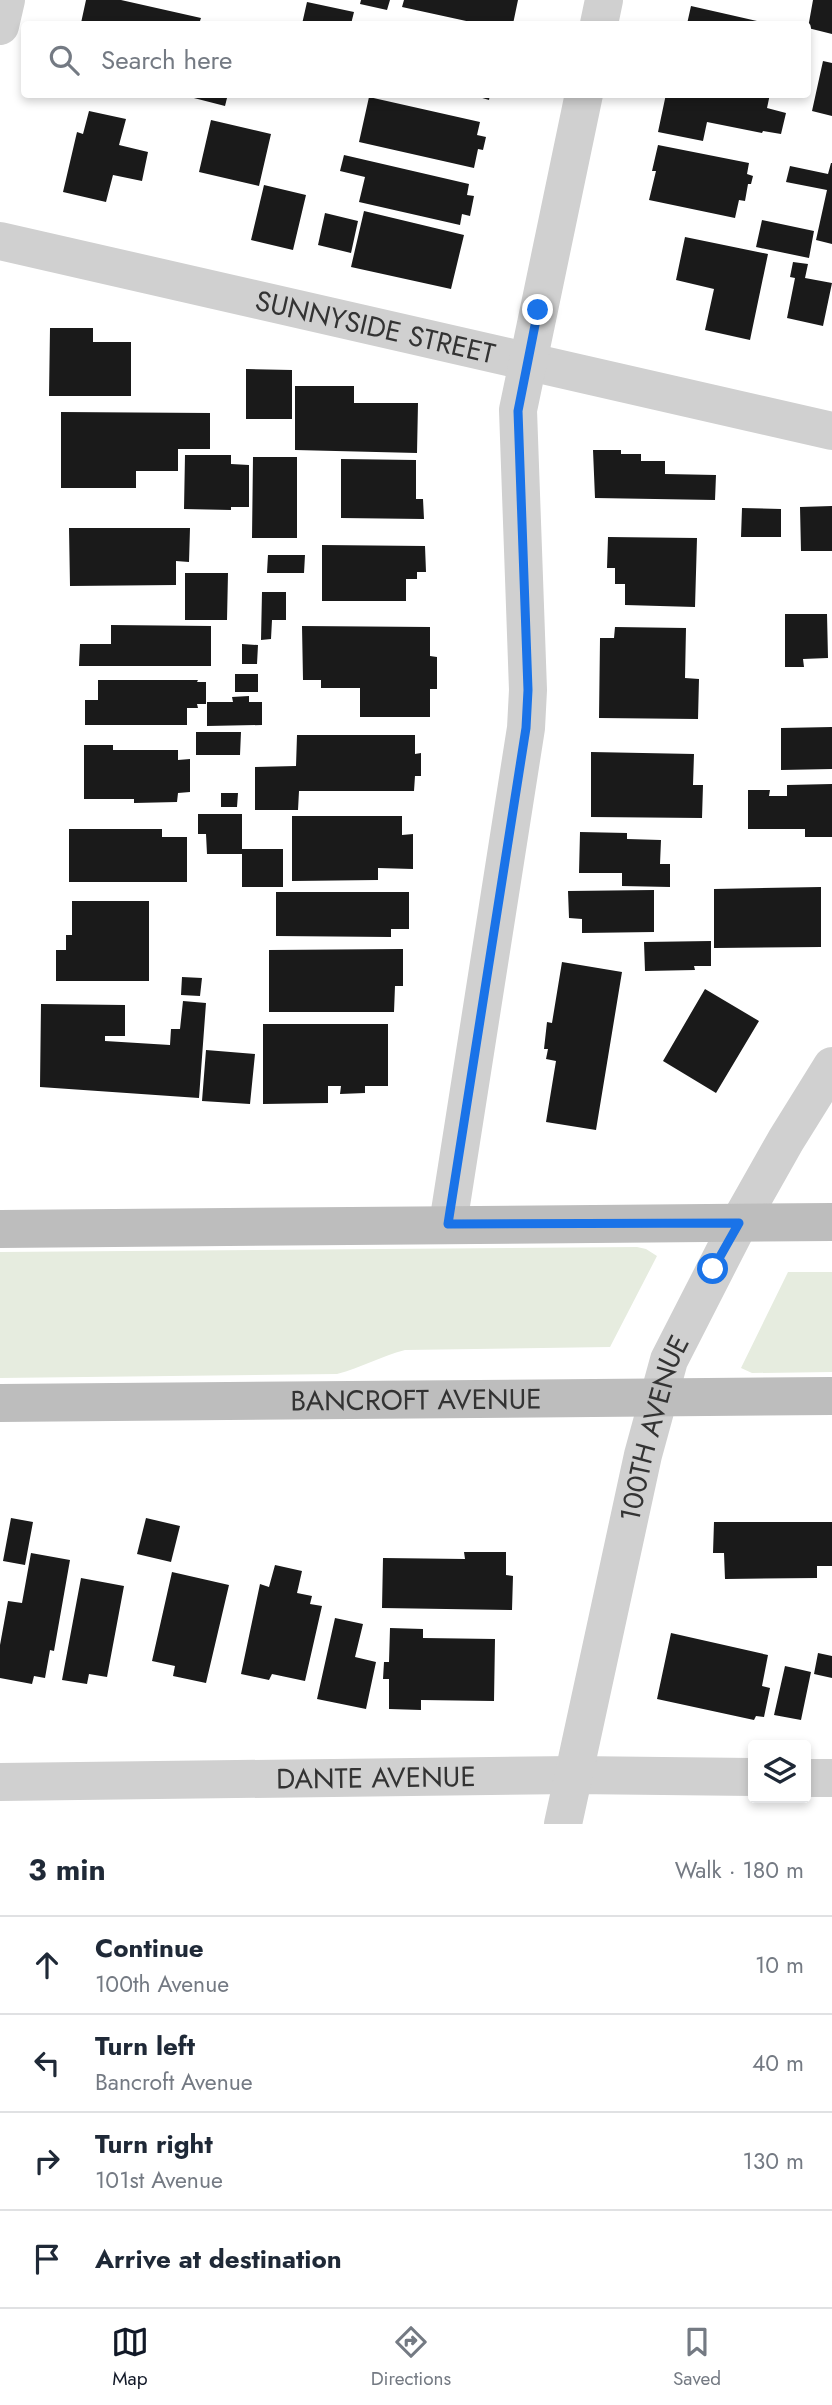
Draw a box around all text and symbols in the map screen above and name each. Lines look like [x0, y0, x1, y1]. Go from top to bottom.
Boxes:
search box [21, 21, 811, 98]
icon: search [45, 41, 83, 79]
text: Search here [101, 41, 233, 79]
street label: SUNNYSIDE STREET [251, 279, 499, 374]
route end [522, 294, 553, 325]
route start [697, 1253, 728, 1284]
street label: 100TH AVENUE [609, 1328, 699, 1525]
street label: BANCROFT AVENUE [290, 1378, 542, 1421]
map controls [748, 1740, 811, 1803]
button: layers [748, 1740, 811, 1803]
street label: DANTE AVENUE [276, 1756, 476, 1799]
text: 3 min [28, 1848, 106, 1891]
text: Walk · 180 m [675, 1853, 804, 1887]
text: Continue [95, 1929, 204, 1967]
icon: ahead [28, 1946, 66, 1984]
text: 10 m [755, 1948, 804, 1982]
text: 100th Avenue [95, 1967, 229, 2001]
text: Turn left [95, 2027, 195, 2065]
icon: left [28, 2044, 66, 2082]
text: 40 m [752, 2046, 804, 2080]
text: Bancroft Avenue [95, 2065, 253, 2099]
text: Turn right [95, 2125, 213, 2163]
icon: right [28, 2142, 66, 2180]
text: 130 m [742, 2144, 804, 2178]
text: 101st Avenue [95, 2163, 223, 2197]
icon: arrive [28, 2240, 66, 2278]
text: Arrive at destination [95, 2240, 342, 2278]
tab: Map [111, 2323, 149, 2392]
tab: Directions [371, 2323, 451, 2392]
tab: Saved [673, 2323, 721, 2392]

